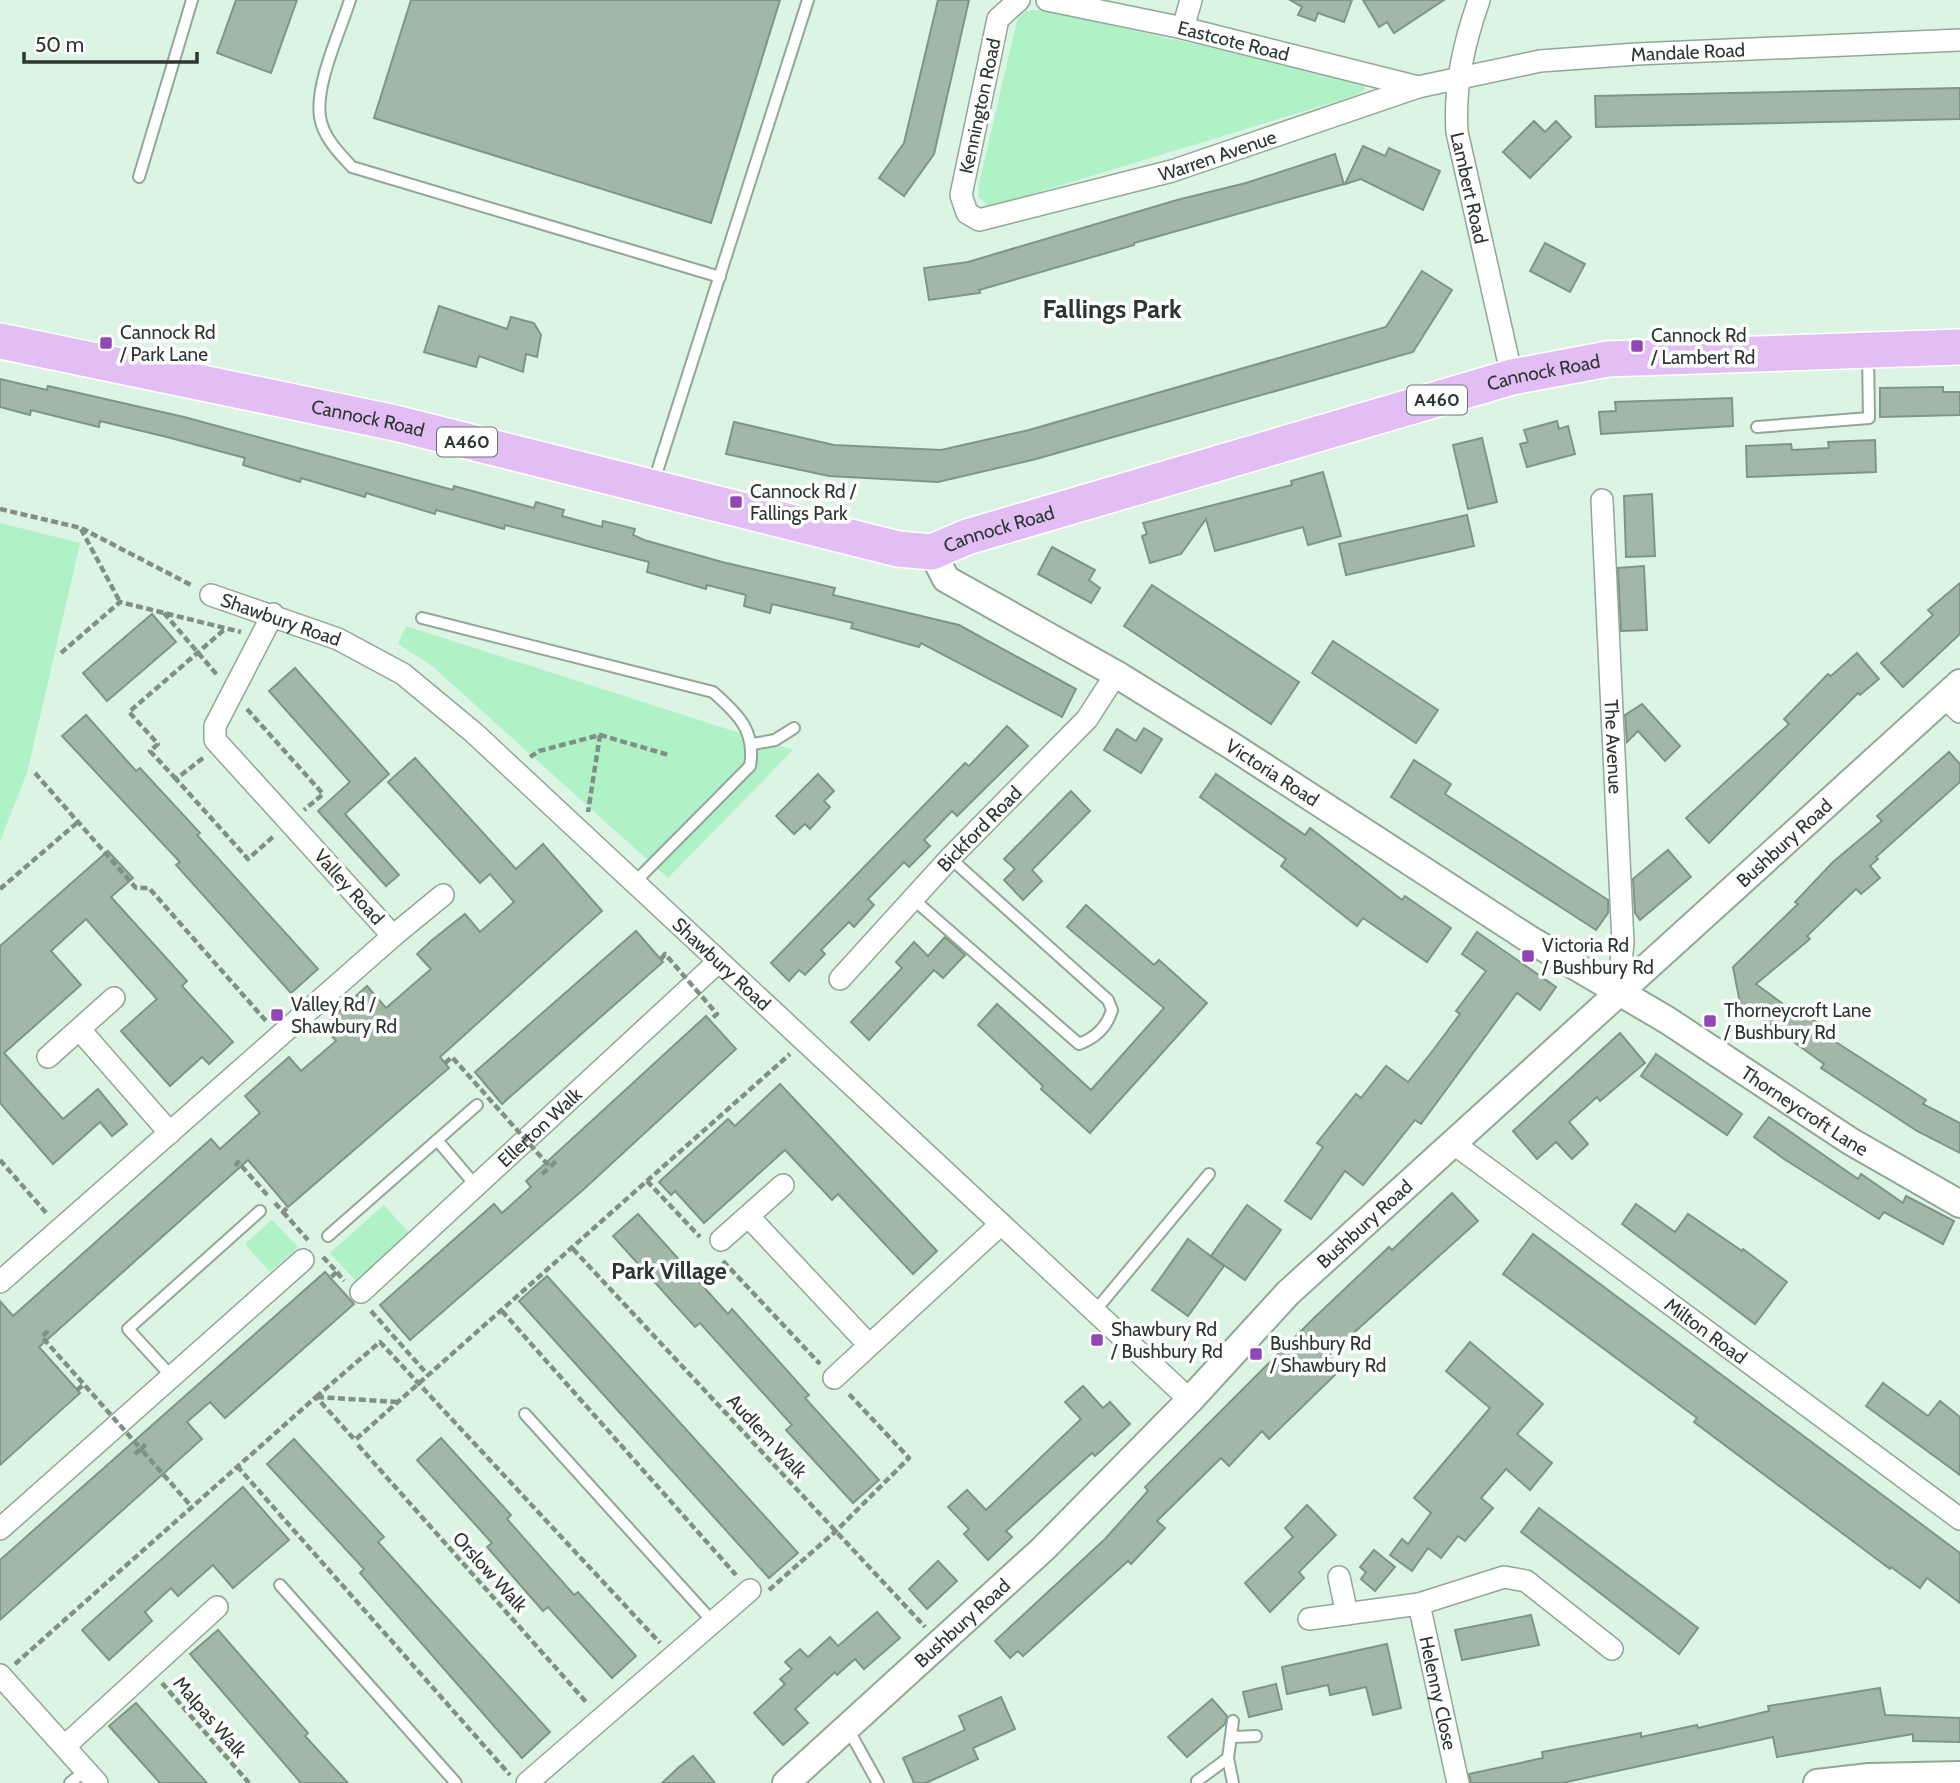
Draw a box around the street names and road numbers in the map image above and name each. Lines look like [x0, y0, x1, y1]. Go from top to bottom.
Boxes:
street label: Eastcote Road [1175, 16, 1292, 66]
street label: Kennington Road [954, 36, 1006, 176]
street label: Mandale Road [1630, 38, 1745, 66]
street label: Warren Avenue [1156, 125, 1279, 186]
street label: Lambert Road [1446, 130, 1493, 246]
street label: Cannock Road [1484, 349, 1602, 395]
road number: A460 [1407, 386, 1467, 414]
street label: Cannock Road [309, 394, 427, 441]
road number: A460 [437, 428, 497, 457]
street label: Cannock Road [940, 500, 1057, 557]
street label: Shawbury Road [218, 588, 344, 651]
street label: The Avenue [1600, 699, 1627, 795]
street label: Victoria Road [1222, 734, 1323, 811]
street label: Bickford Road [932, 781, 1026, 876]
street label: Bushbury Road [1732, 793, 1837, 892]
street label: Valley Road [309, 845, 389, 929]
street label: Shawbury Road [668, 912, 775, 1015]
street label: Thorneycroft Lane [1737, 1061, 1873, 1161]
street label: Ellerton Walk [493, 1082, 587, 1172]
street label: Bushbury Road [1312, 1175, 1417, 1273]
street label: Milton Road [1660, 1293, 1752, 1369]
street label: Audlem Walk [722, 1389, 812, 1483]
street label: Orslow Walk [448, 1527, 532, 1617]
street label: Bushbury Road [909, 1574, 1014, 1672]
street label: Helenny Close [1415, 1634, 1462, 1752]
street label: Malpas Walk [168, 1672, 252, 1763]

